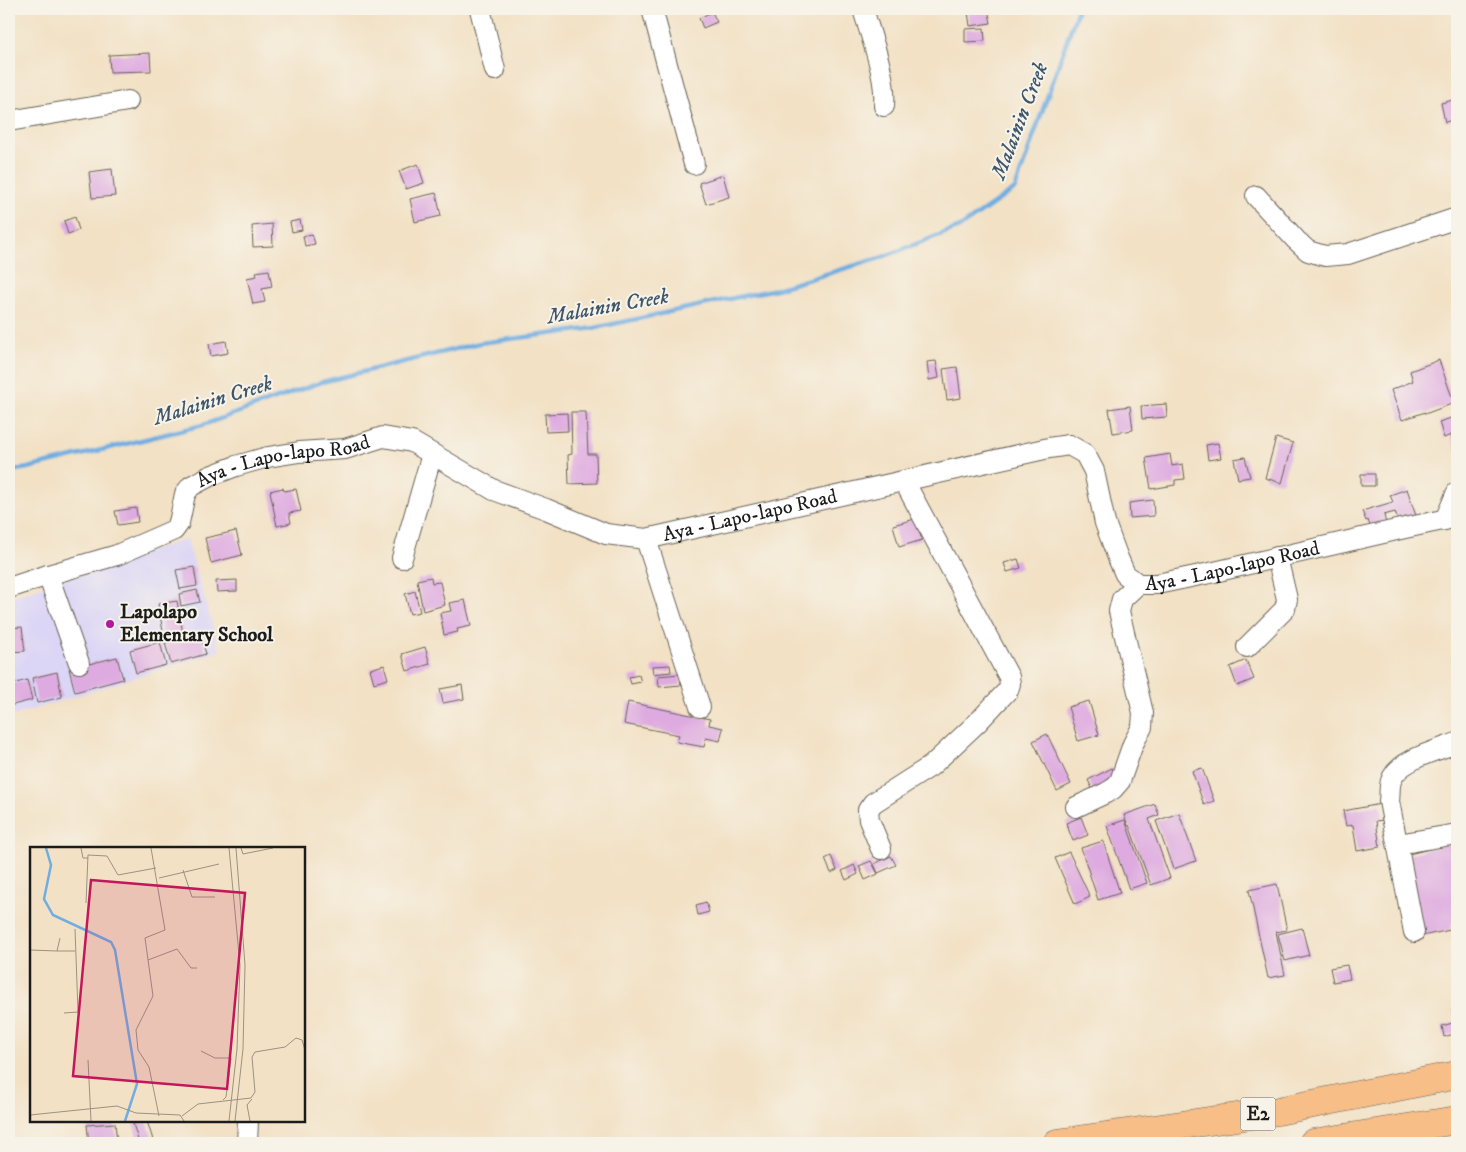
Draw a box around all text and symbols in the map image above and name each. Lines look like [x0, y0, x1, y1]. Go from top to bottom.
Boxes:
water label: Malainin Creek [985, 59, 1054, 185]
water label: Malainin Creek [543, 283, 671, 331]
water label: Malainin Creek [149, 371, 276, 432]
street label: Aya - Lapo-lapo Road [192, 429, 373, 494]
street label: Aya - Lapo-lapo Road [660, 484, 839, 547]
street label: Aya - Lapo-lapo Road [1145, 536, 1322, 597]
place label: Lapolapo Elementary School [120, 600, 274, 648]
marker: Lapolapo Elementary School [104, 618, 116, 630]
inset map [30, 847, 305, 1122]
road number: E2 [1240, 1098, 1276, 1130]

